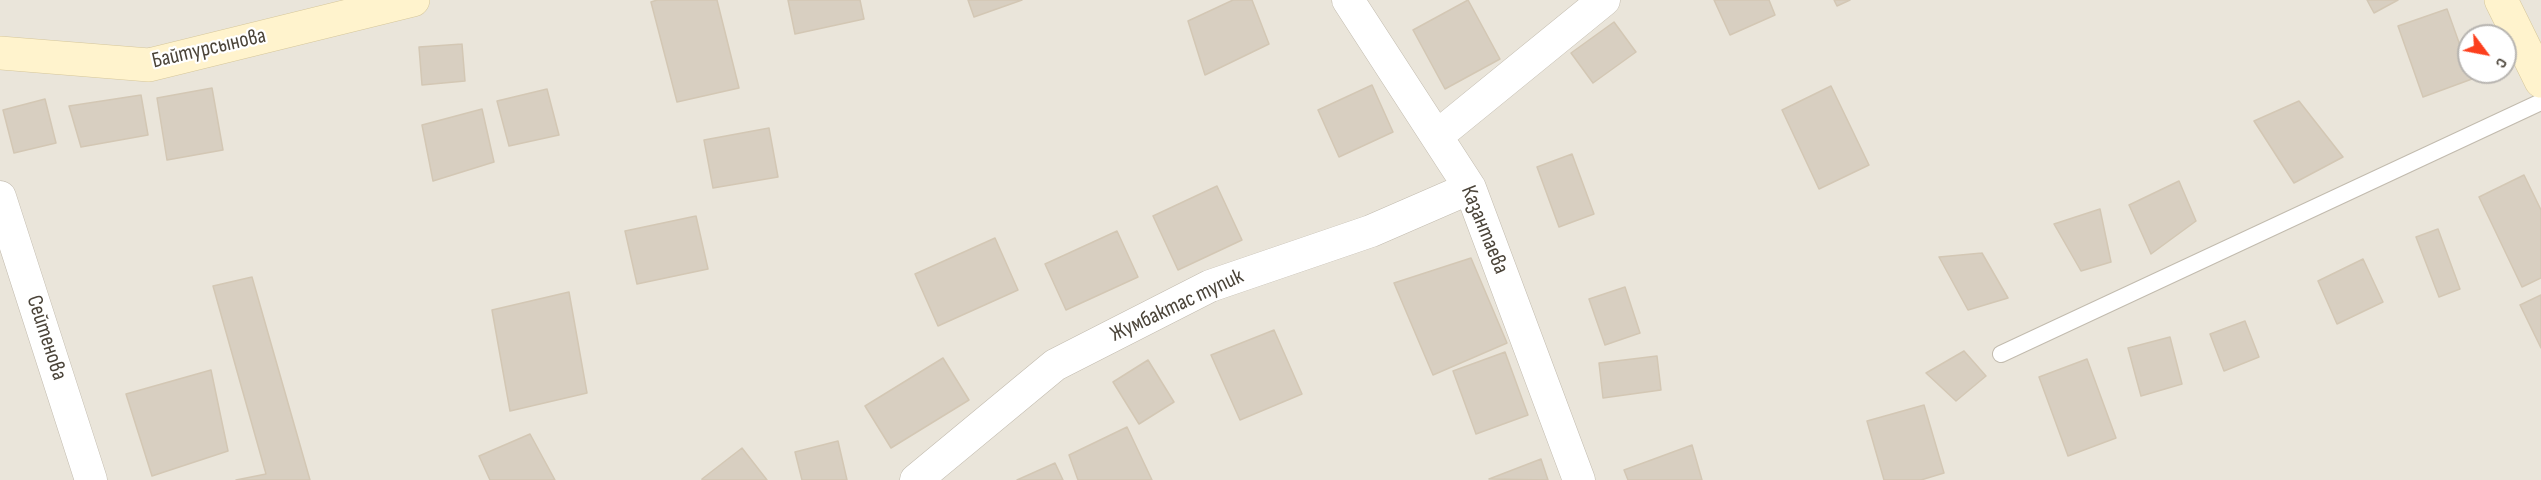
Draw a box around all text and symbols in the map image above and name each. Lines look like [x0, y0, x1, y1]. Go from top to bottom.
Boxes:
street label: Байтурсынова [149, 23, 269, 75]
north arrow [2457, 24, 2517, 84]
text: С [2491, 54, 2511, 71]
street label: Казантаева [1454, 182, 1514, 278]
street label: Жумбактас тупик [1106, 264, 1248, 348]
street label: Сейтенова [20, 292, 72, 384]

